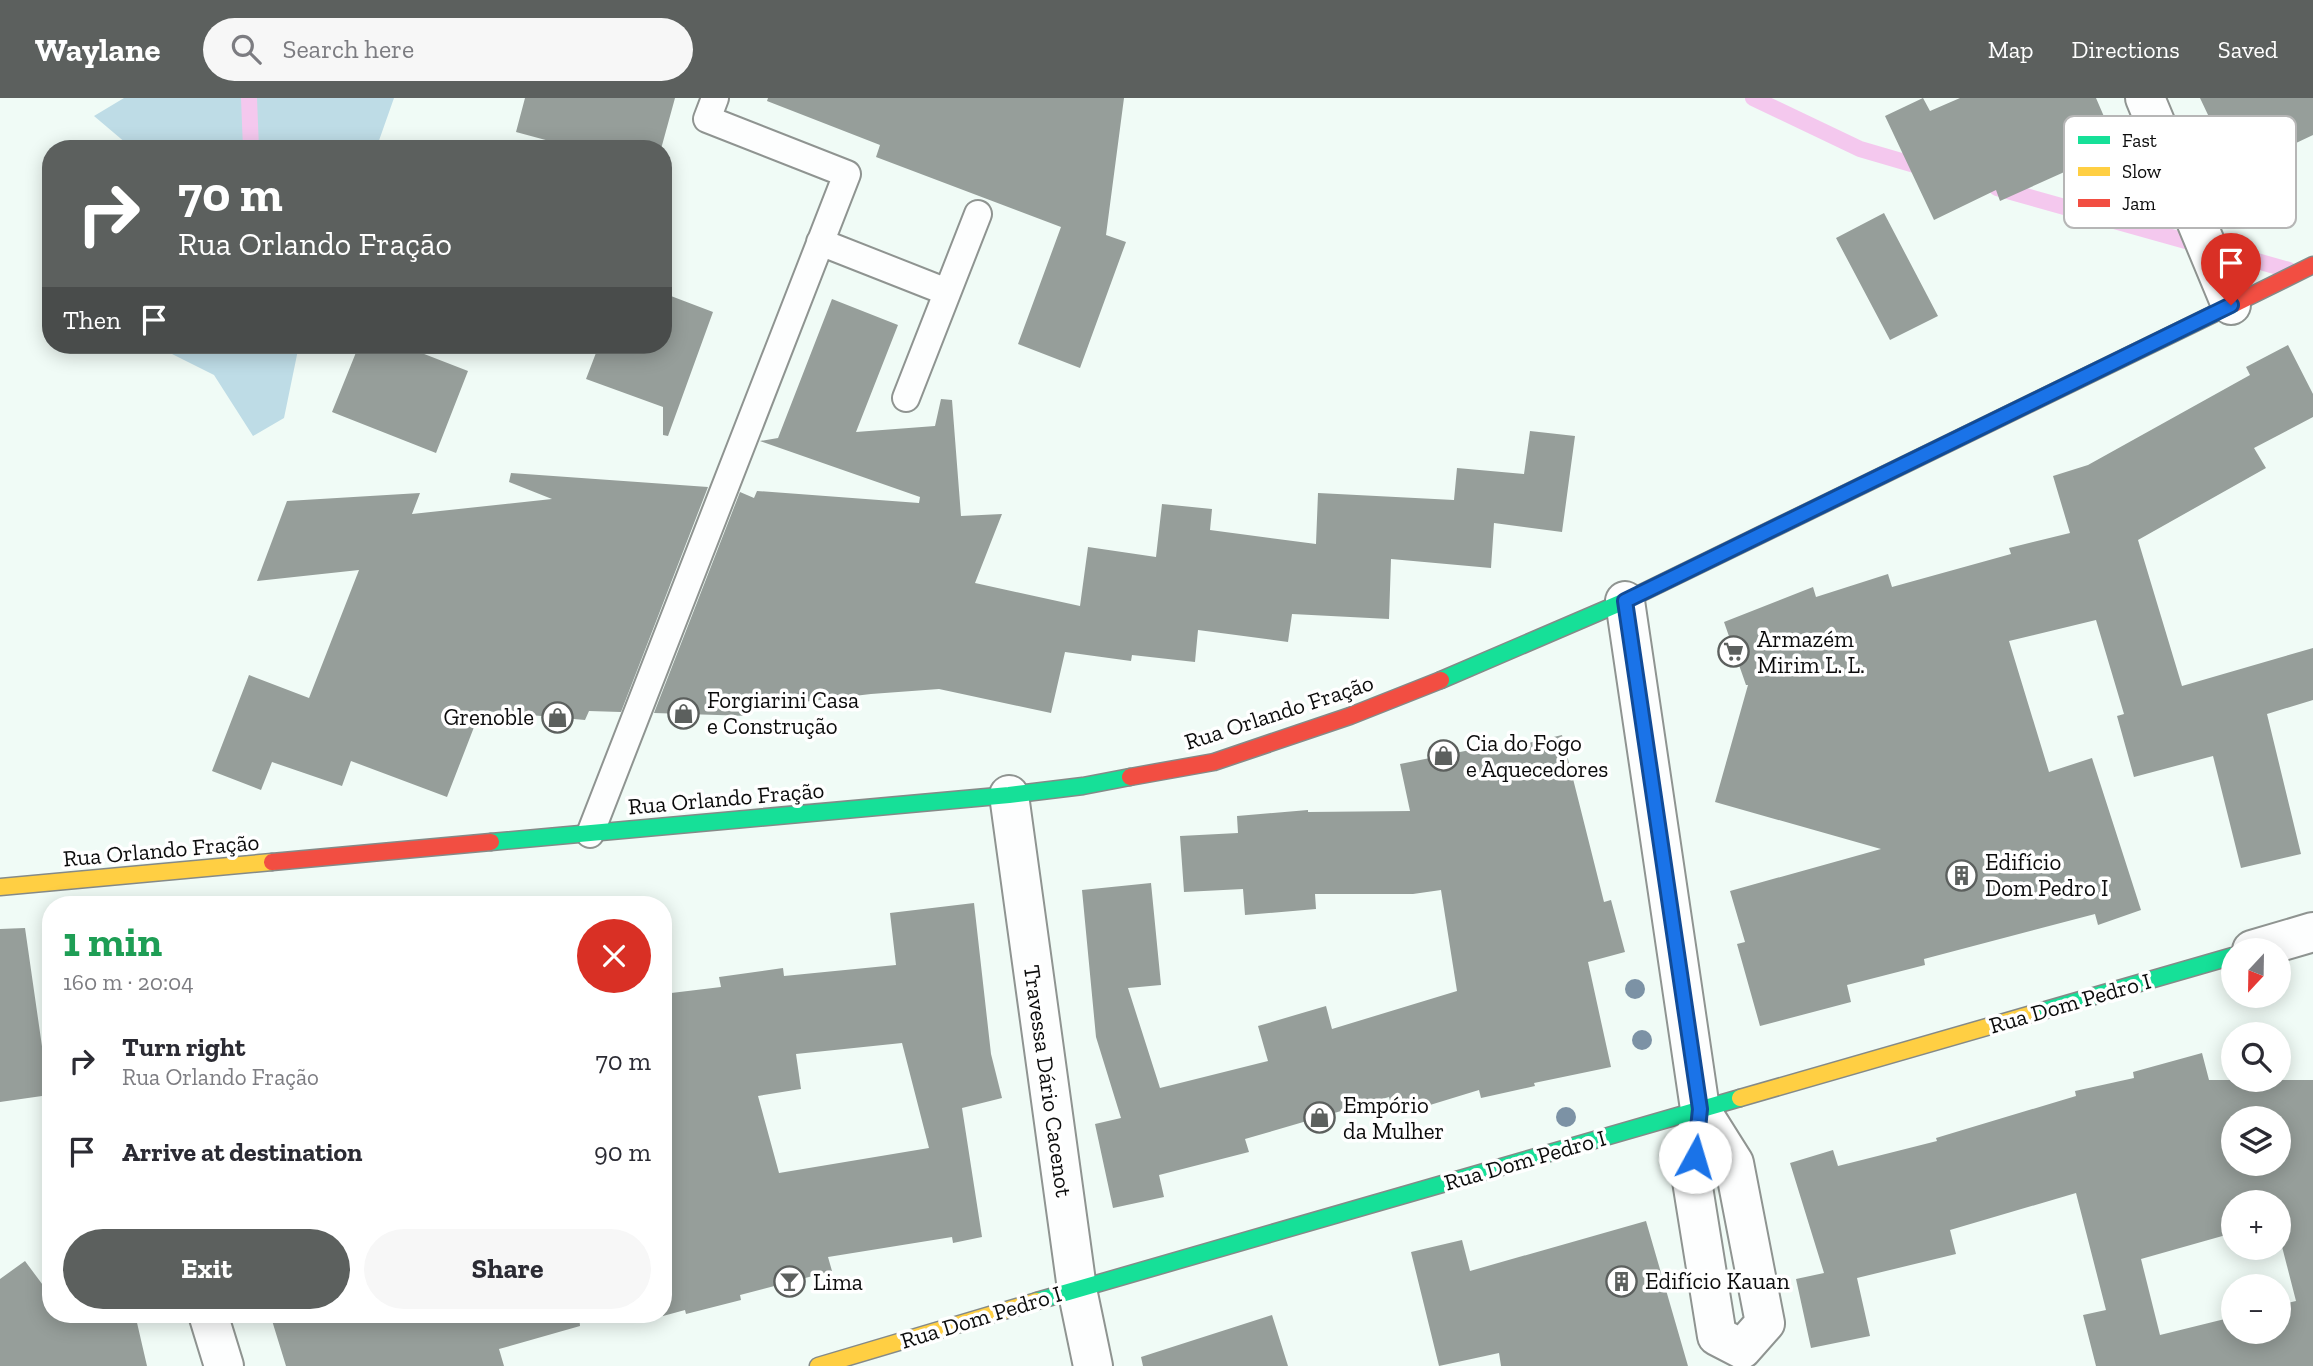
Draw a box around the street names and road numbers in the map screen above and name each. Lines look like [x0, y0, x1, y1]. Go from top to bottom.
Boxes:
street label: Rua Orlando Fração [1181, 668, 1377, 756]
street label: Rua Orlando Fração [627, 775, 825, 821]
street label: Rua Orlando Fração [62, 827, 260, 873]
street label: Travessa Dário Cacenot [1018, 963, 1078, 1199]
street label: Rua Dom Pedro I [1986, 967, 2154, 1039]
street label: Rua Dom Pedro I [1441, 1124, 1609, 1196]
street label: Rua Dom Pedro I [897, 1279, 1065, 1355]

